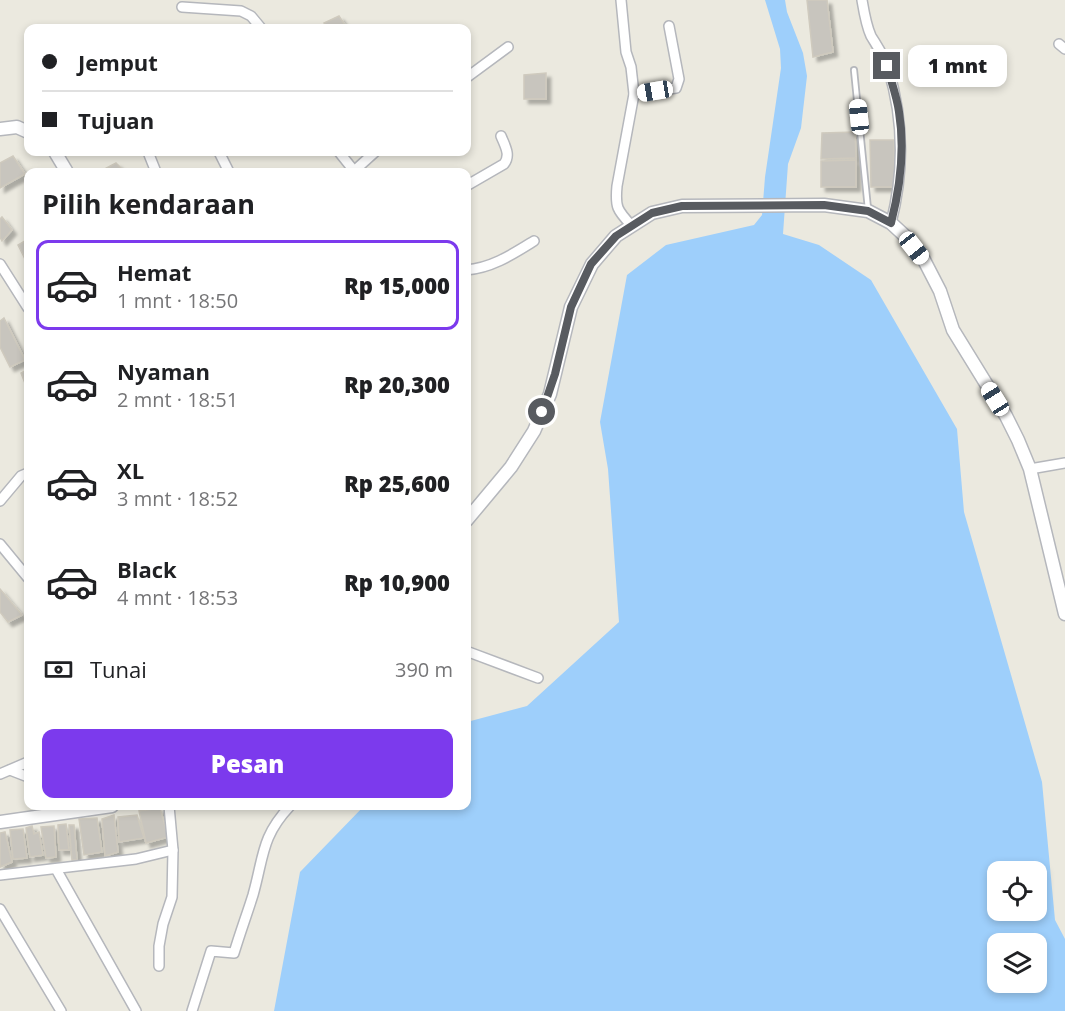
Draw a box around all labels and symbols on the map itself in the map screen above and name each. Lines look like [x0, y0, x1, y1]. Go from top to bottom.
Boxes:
callout: 1 mnt [908, 45, 1007, 87]
route end [873, 52, 900, 79]
car [636, 79, 674, 103]
car [848, 98, 870, 136]
car [896, 228, 932, 268]
car [978, 379, 1012, 419]
route start [528, 398, 555, 425]

